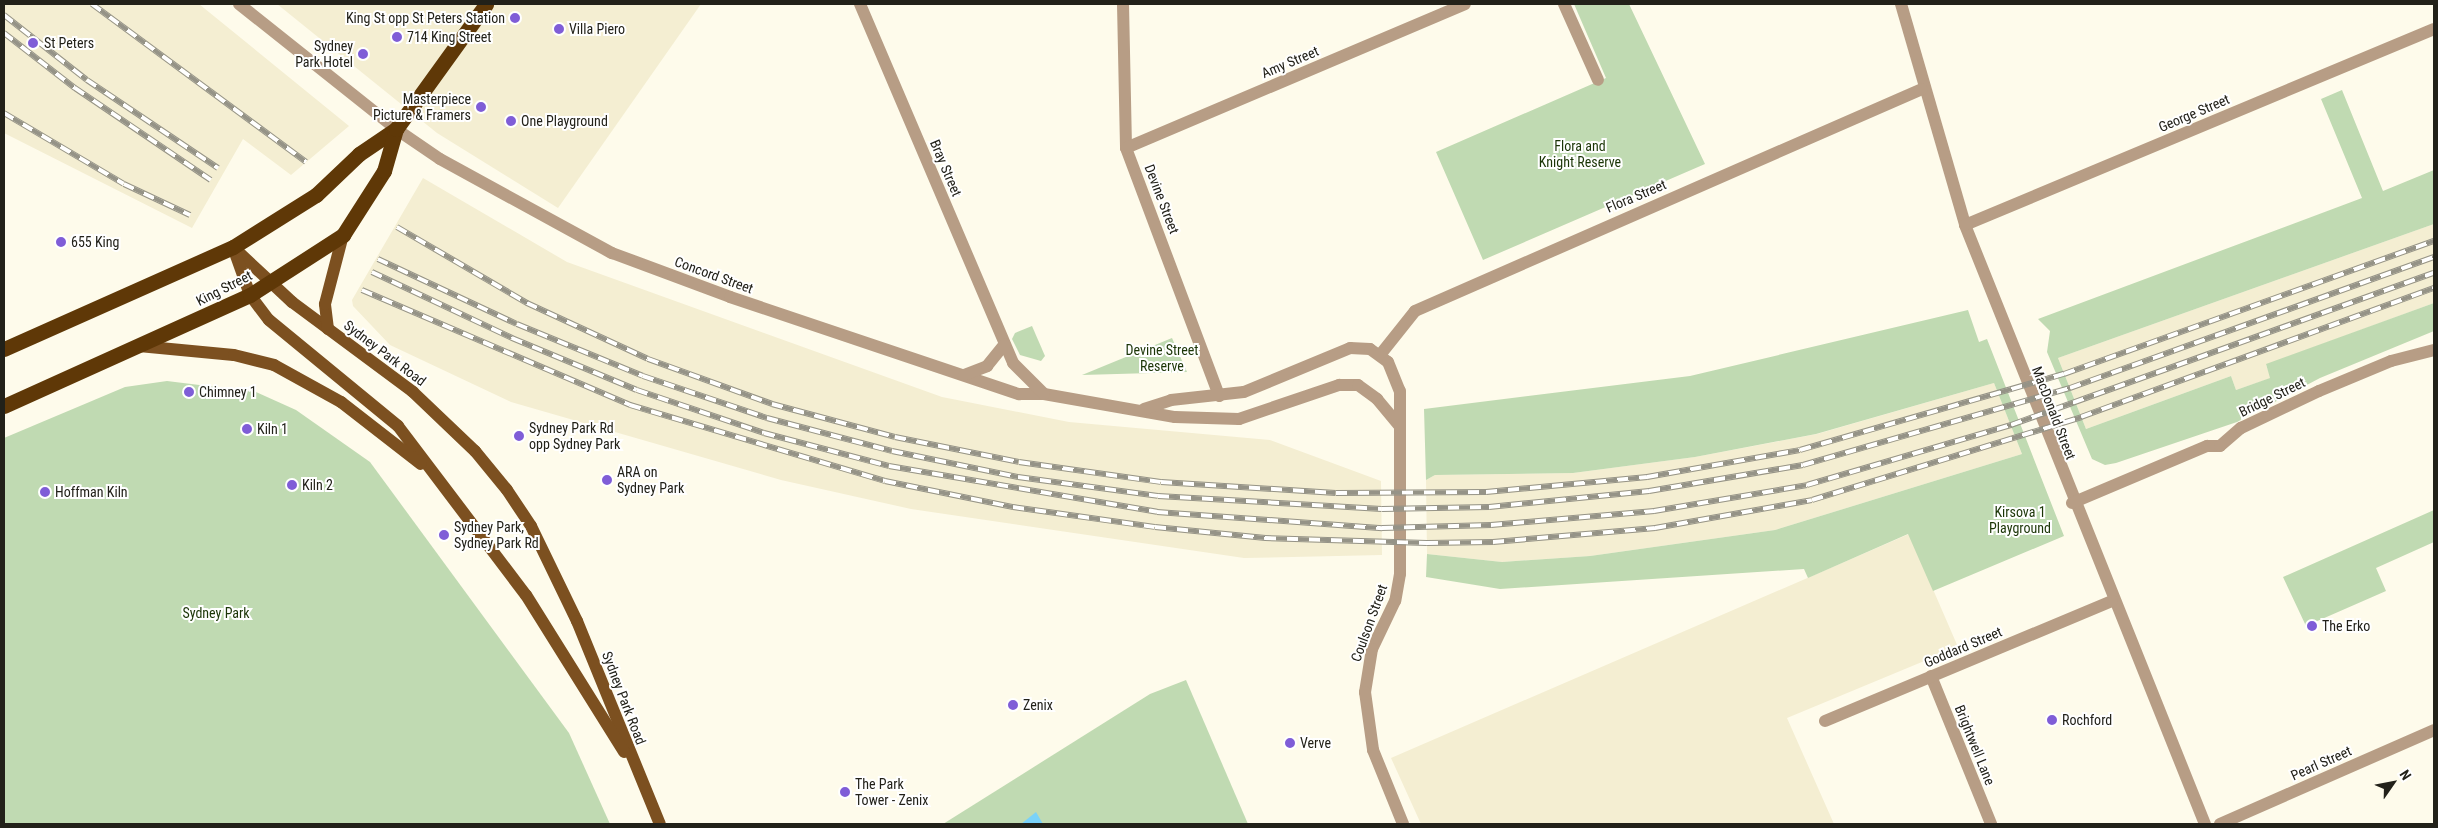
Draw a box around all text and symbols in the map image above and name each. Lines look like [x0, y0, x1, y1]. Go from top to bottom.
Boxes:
place label: King St opp St Peters Station [346, 10, 505, 26]
marker: King St opp St Peters Station [509, 12, 521, 24]
place label: Villa Piero [569, 21, 625, 37]
marker: Villa Piero [553, 23, 565, 35]
place label: 714 King Street [407, 29, 491, 45]
marker: 714 King Street [391, 31, 403, 43]
place label: St Peters [44, 35, 94, 51]
marker: St Peters [26, 36, 40, 50]
place label: Sydney Park Hotel [295, 38, 353, 70]
street label: Amy Street [1259, 42, 1321, 82]
marker: Sydney Park Hotel [357, 48, 369, 60]
place label: Masterpiece Picture & Framers [373, 91, 471, 124]
street label: George Street [2156, 91, 2232, 135]
marker: Masterpiece Picture & Framers [475, 101, 487, 113]
place label: One Playground [521, 113, 608, 129]
marker: One Playground [505, 115, 517, 127]
street label: Bray Street [927, 137, 965, 199]
park label: Flora and Knight Reserve [1539, 138, 1621, 170]
street label: Devine Street [1141, 162, 1183, 236]
street label: Flora Street [1603, 176, 1669, 216]
place label: 655 King [71, 234, 119, 250]
marker: 655 King [55, 236, 67, 248]
street label: Concord Street [672, 253, 756, 297]
street label: King Street [193, 267, 255, 309]
street label: Sydney Park Road [341, 317, 429, 389]
park label: Devine Street Reserve [1125, 342, 1199, 374]
street label: MacDonald Street [2029, 364, 2079, 462]
street label: Bridge Street [2236, 374, 2308, 420]
place label: Chimney 1 [199, 384, 257, 400]
marker: Chimney 1 [183, 386, 195, 398]
place label: Sydney Park Rd opp Sydney Park [529, 420, 620, 452]
place label: Kiln 1 [257, 421, 288, 437]
marker: Kiln 1 [241, 423, 253, 435]
marker: Sydney Park Rd opp Sydney Park [513, 430, 525, 442]
place label: ARA on Sydney Park [617, 464, 684, 497]
marker: ARA on Sydney Park [601, 474, 613, 486]
place label: Kiln 2 [302, 477, 333, 493]
marker: Kiln 2 [286, 479, 298, 491]
place label: Hoffman Kiln [55, 484, 128, 500]
marker: Hoffman Kiln [39, 486, 51, 498]
park label: Kirsova 1 Playground [1989, 504, 2051, 536]
place label: Sydney Park, Sydney Park Rd [454, 519, 539, 552]
marker: Sydney Park, Sydney Park Rd [438, 529, 450, 541]
street label: Coulson Street [1347, 582, 1391, 664]
park label: Sydney Park [182, 605, 250, 621]
place label: The Erko [2322, 618, 2370, 634]
marker: The Erko [2306, 620, 2318, 632]
street label: Goddard Street [1922, 623, 2004, 671]
street label: Sydney Park Road [599, 649, 649, 747]
place label: Zenix [1023, 697, 1053, 713]
marker: Zenix [1007, 699, 1019, 711]
street label: Brightwell Lane [1951, 702, 1999, 788]
place label: Rochford [2062, 712, 2112, 728]
marker: Rochford [2046, 714, 2058, 726]
place label: Verve [1300, 735, 1331, 751]
marker: Verve [1284, 737, 1296, 749]
street label: Pearl Street [2288, 742, 2354, 784]
north arrow [2368, 758, 2418, 808]
text: N [2397, 767, 2415, 783]
place label: The Park Tower - Zenix [855, 776, 928, 809]
marker: The Park Tower - Zenix [839, 786, 851, 798]

